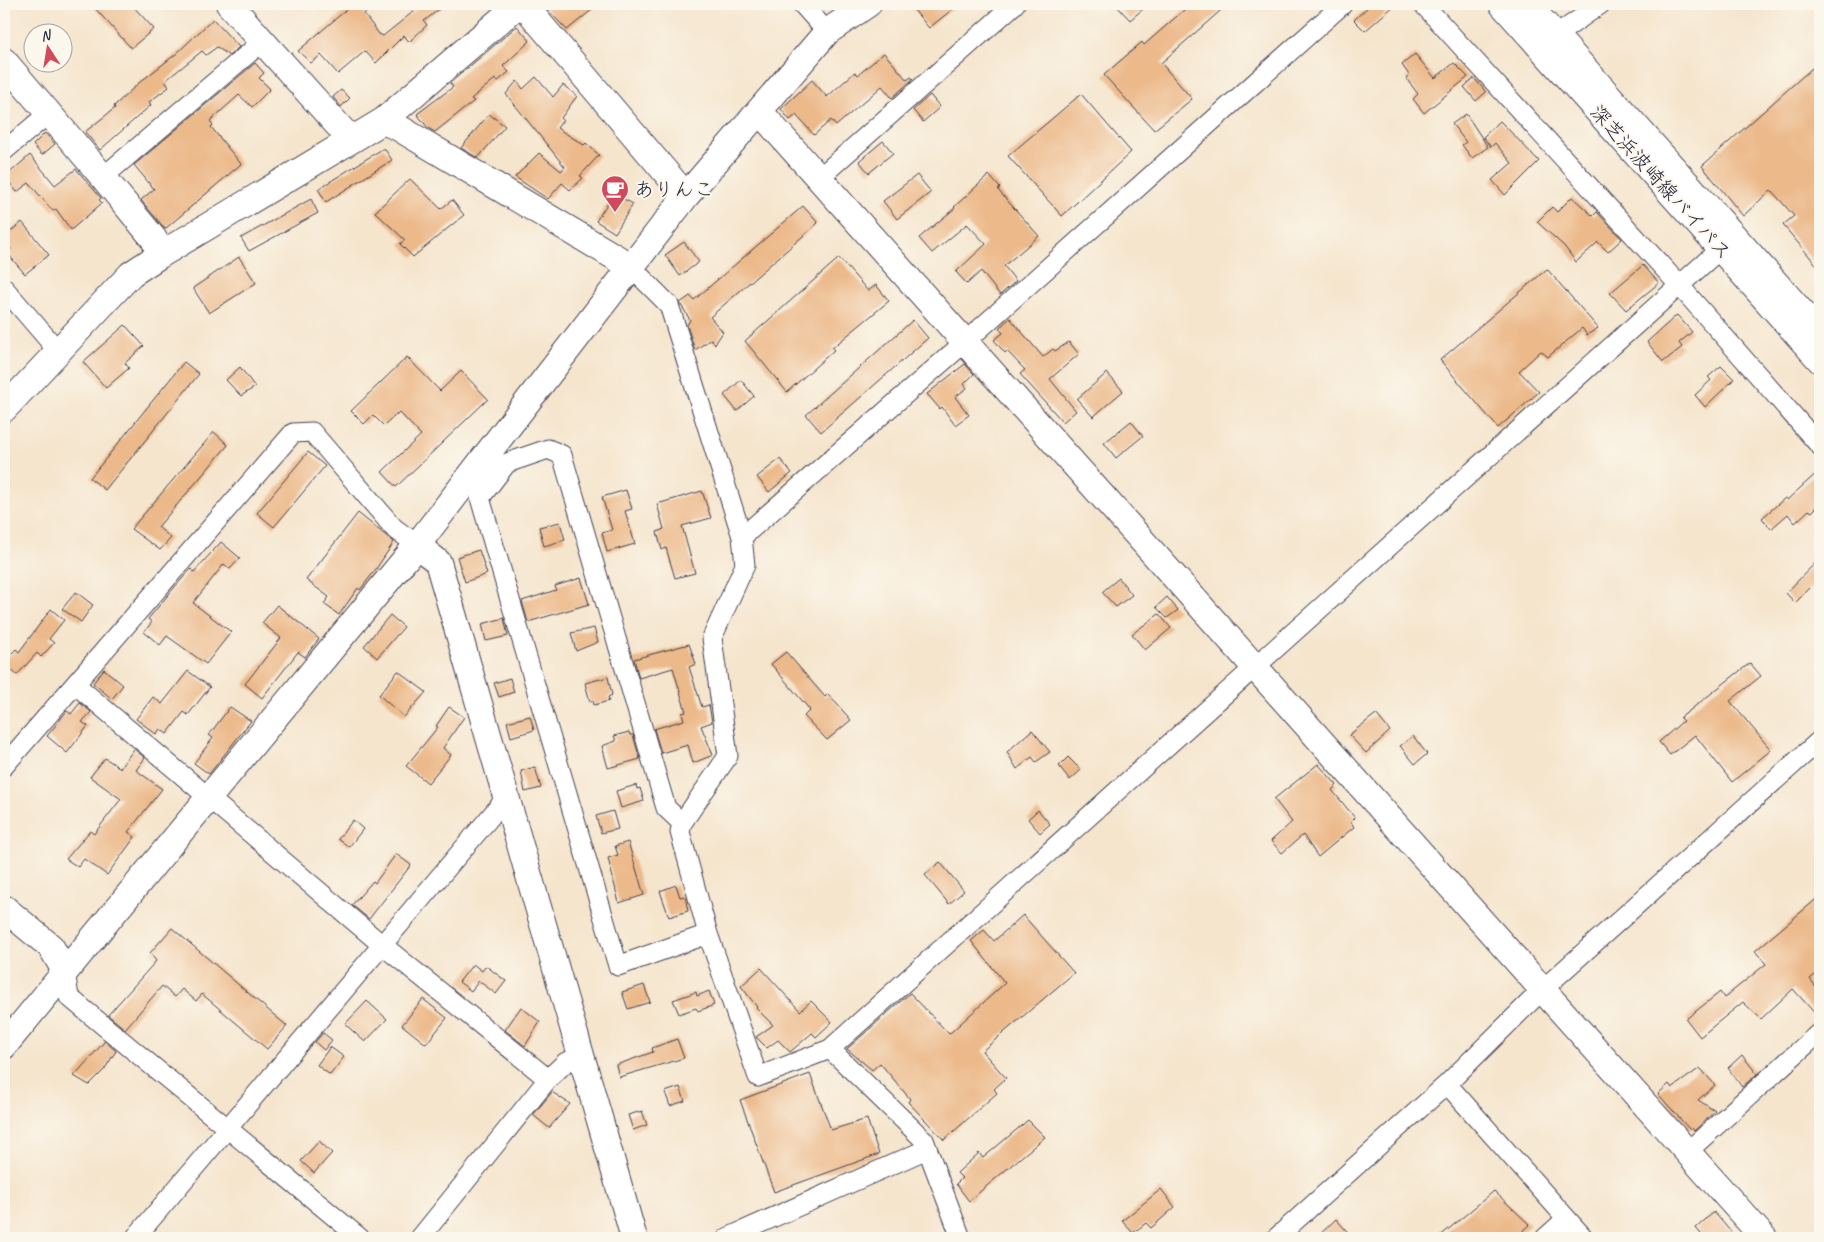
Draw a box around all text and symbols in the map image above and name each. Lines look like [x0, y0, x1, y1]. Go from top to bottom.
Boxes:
north arrow [22, 22, 72, 72]
text: N [39, 26, 54, 45]
street label: 深芝浜波崎線バイパス [1585, 100, 1737, 265]
cafe icon: ありんこ [600, 174, 630, 213]
place label: ありんこ [634, 177, 714, 202]

